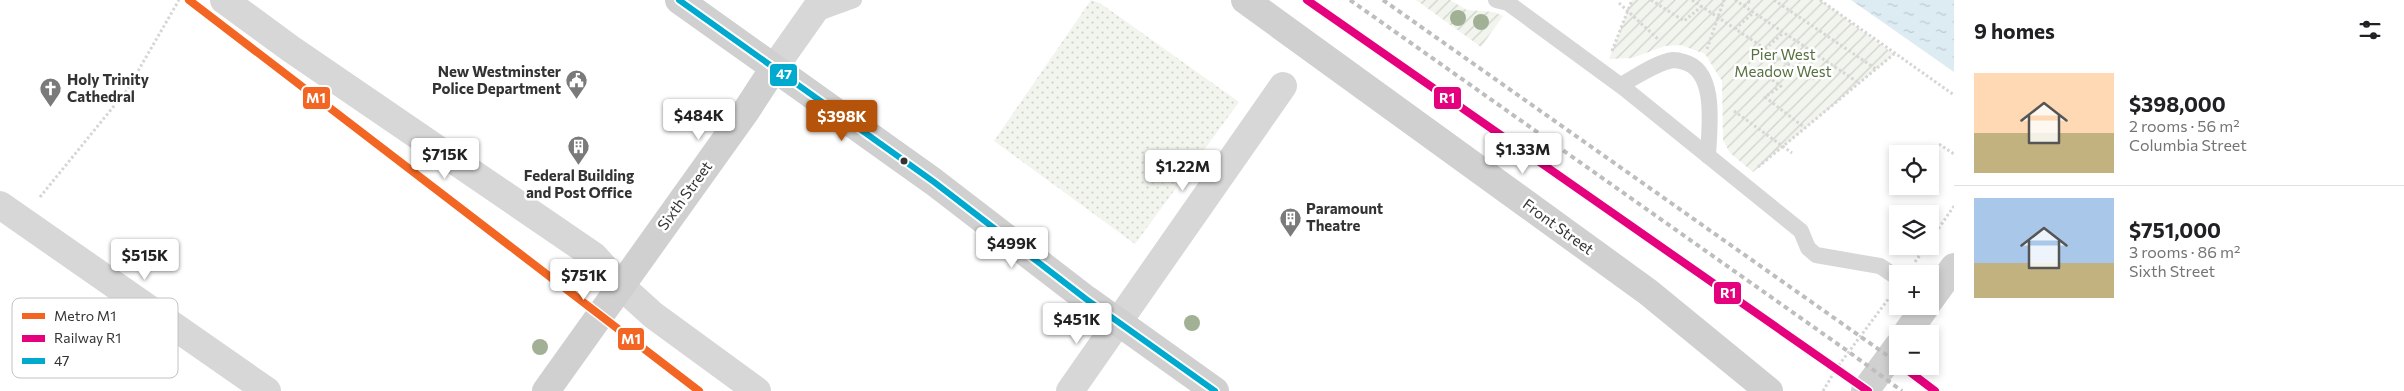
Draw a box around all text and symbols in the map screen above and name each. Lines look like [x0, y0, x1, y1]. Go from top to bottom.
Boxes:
icon: filters [2356, 16, 2384, 44]
text: 9 homes [1974, 18, 2055, 43]
park label: Pier West Meadow West [1734, 45, 1832, 80]
place label: New Westminster Police Department [432, 62, 561, 97]
line badge: 47 [769, 63, 798, 87]
text: 47 [776, 65, 792, 82]
public building icon: New Westminster Police Department [565, 69, 589, 100]
place label: Holy Trinity Cathedral [67, 70, 150, 105]
church icon: Holy Trinity Cathedral [39, 77, 63, 108]
line badge: M1 [302, 86, 331, 110]
line badge: R1 [1433, 86, 1462, 110]
text: M1 [306, 89, 326, 106]
text: R1 [1439, 89, 1455, 106]
text: $398,000 [2129, 91, 2226, 116]
icon: home [2014, 93, 2074, 153]
pin: $484K [664, 98, 734, 141]
pin: $398K [807, 100, 877, 142]
text: $484K [674, 105, 724, 124]
text: $398K [817, 106, 867, 125]
text: 2 rooms · 56 m² [2129, 116, 2240, 135]
pin: $1.33M [1482, 132, 1564, 175]
building icon: Federal Building and Post Office [567, 135, 591, 166]
text: Columbia Street [2129, 135, 2247, 154]
pin: $715K [410, 138, 480, 180]
text: $1.33M [1496, 139, 1550, 158]
text: $715K [422, 144, 468, 163]
map controls [1889, 145, 1939, 375]
button: locate [1889, 145, 1939, 195]
pin: $1.22M [1142, 150, 1224, 192]
unlabelled marker [899, 156, 909, 166]
text: $1.22M [1156, 156, 1210, 175]
street label: Sixth Street [653, 157, 715, 233]
place label: Federal Building and Post Office [524, 166, 634, 201]
street label: Front Street [1520, 194, 1597, 258]
place label: Paramount Theatre [1306, 199, 1383, 234]
button: layers [1889, 205, 1939, 255]
building icon: Paramount Theatre [1278, 206, 1302, 237]
text: $751,000 [2129, 217, 2221, 242]
icon: home [2014, 218, 2074, 278]
pin: $499K [977, 226, 1047, 269]
text: $499K [987, 233, 1037, 252]
pin: $515K [110, 238, 180, 281]
text: 3 rooms · 86 m² [2129, 242, 2240, 261]
text: $515K [122, 245, 168, 264]
pin: $751K [549, 258, 619, 301]
text: Sixth Street [2129, 261, 2215, 280]
text: $751K [561, 265, 607, 284]
button: + [1889, 265, 1939, 315]
line badge: R1 [1713, 281, 1742, 305]
text: R1 [1720, 284, 1736, 301]
legend [12, 298, 178, 378]
pin: $451K [1042, 302, 1112, 345]
text: Metro M1 [54, 307, 116, 324]
text: $451K [1054, 309, 1100, 328]
button: − [1889, 325, 1939, 375]
line badge: M1 [617, 327, 645, 351]
text: Railway R1 [54, 329, 121, 346]
text: M1 [621, 330, 641, 347]
text: 47 [54, 352, 70, 369]

